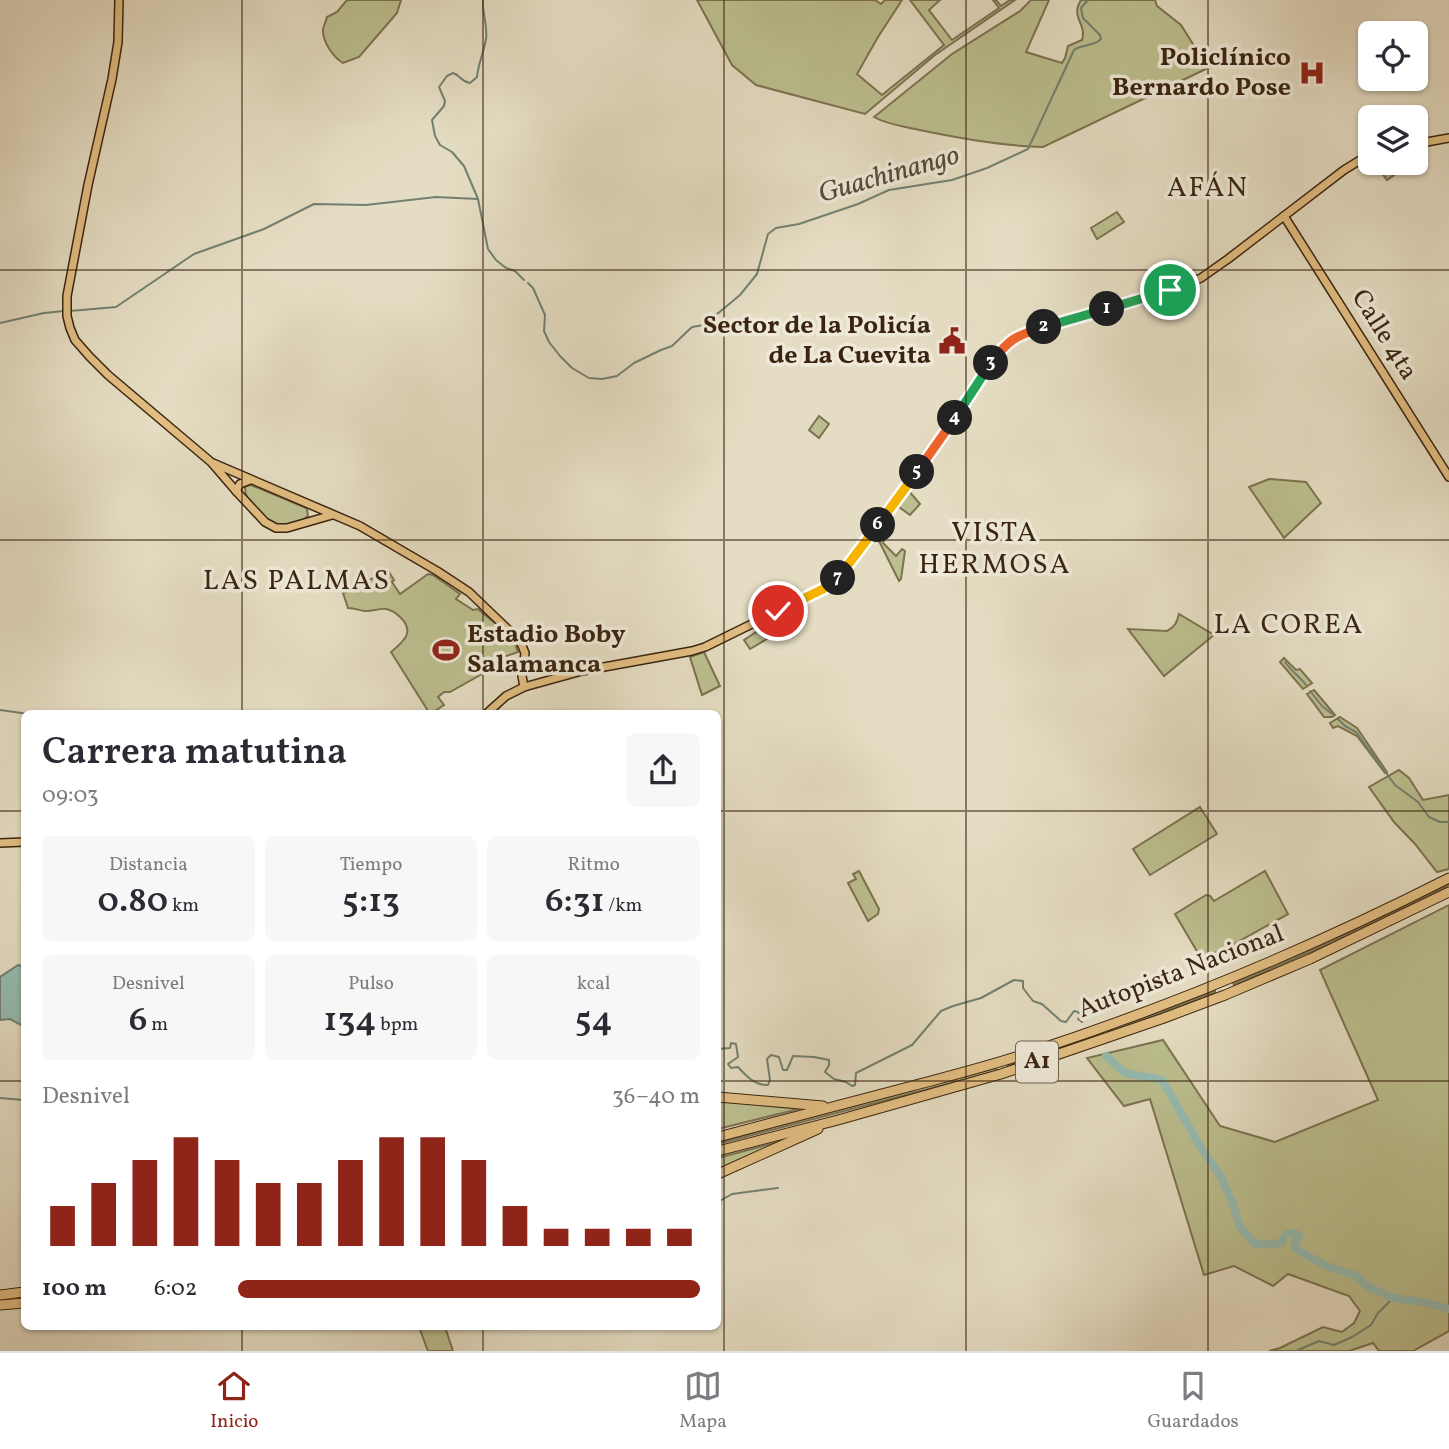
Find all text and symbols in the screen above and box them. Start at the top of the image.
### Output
map controls [1358,21,1428,175]
button: locate [1358,21,1428,91]
place label: Policlínico Bernardo Pose [1112,40,1291,106]
hospital icon: Policlínico Bernardo Pose [1297,58,1327,88]
button: layers [1358,105,1428,175]
water label: Guachinango [814,136,964,214]
district label: AFÁN [1167,169,1249,208]
pin [1140,260,1200,320]
icon: arrive [1151,271,1189,309]
street label: Calle 4ta [1342,283,1426,387]
pin: 1 [1090,292,1124,326]
text: 1 [1103,295,1110,321]
place label: Sector de la Policía de La Cuevita [703,308,931,374]
pin: 2 [1026,310,1062,344]
text: 2 [1039,313,1048,339]
public building icon: Sector de la Policía de La Cuevita [937,326,967,356]
pin: 3 [974,346,1009,380]
text: 3 [986,349,995,375]
pin: 4 [937,400,972,436]
text: 4 [949,404,960,430]
pin: 5 [900,454,934,490]
text: 5 [912,458,921,484]
pin: 6 [860,508,896,542]
text: 6 [872,511,883,537]
district label: VISTA HERMOSA [919,514,1071,585]
pin: 7 [820,560,856,596]
district label: LAS PALMAS [203,562,391,601]
text: 7 [833,564,842,590]
pin [748,581,808,641]
icon: check [759,592,797,630]
district label: LA COREA [1214,606,1364,645]
place label: Estadio Boby Salamanca [467,617,626,683]
sports icon: Estadio Boby Salamanca [431,635,461,665]
text: Carrera matutina [42,727,347,780]
button: share [626,733,700,807]
text: 09:03 [42,780,98,812]
text: Distancia [109,852,188,878]
text: Tiempo [340,852,402,878]
text: Ritmo [568,852,620,878]
text: 0.80 [98,878,168,926]
text: 5:13 [342,878,400,926]
text: 6:31 [545,878,605,926]
text: km [168,893,199,919]
text: /km [605,893,642,919]
street label: Autopista Nacional [1073,916,1289,1028]
text: Desnivel [112,971,185,997]
text: Pulso [348,971,394,997]
text: kcal [577,971,611,997]
text: 6 [129,997,147,1045]
text: 134 [324,997,376,1045]
text: 54 [575,997,613,1045]
text: m [147,1012,168,1038]
text: bpm [376,1012,418,1038]
road number: A1 [1016,1042,1058,1082]
text: Desnivel [42,1081,130,1113]
text: 36–40 m [612,1081,700,1113]
text: 100 m [42,1273,107,1305]
text: 6:02 [154,1273,197,1305]
tab: Inicio [210,1367,258,1435]
tab: Mapa [679,1367,727,1435]
tab: Guardados [1147,1367,1239,1435]

